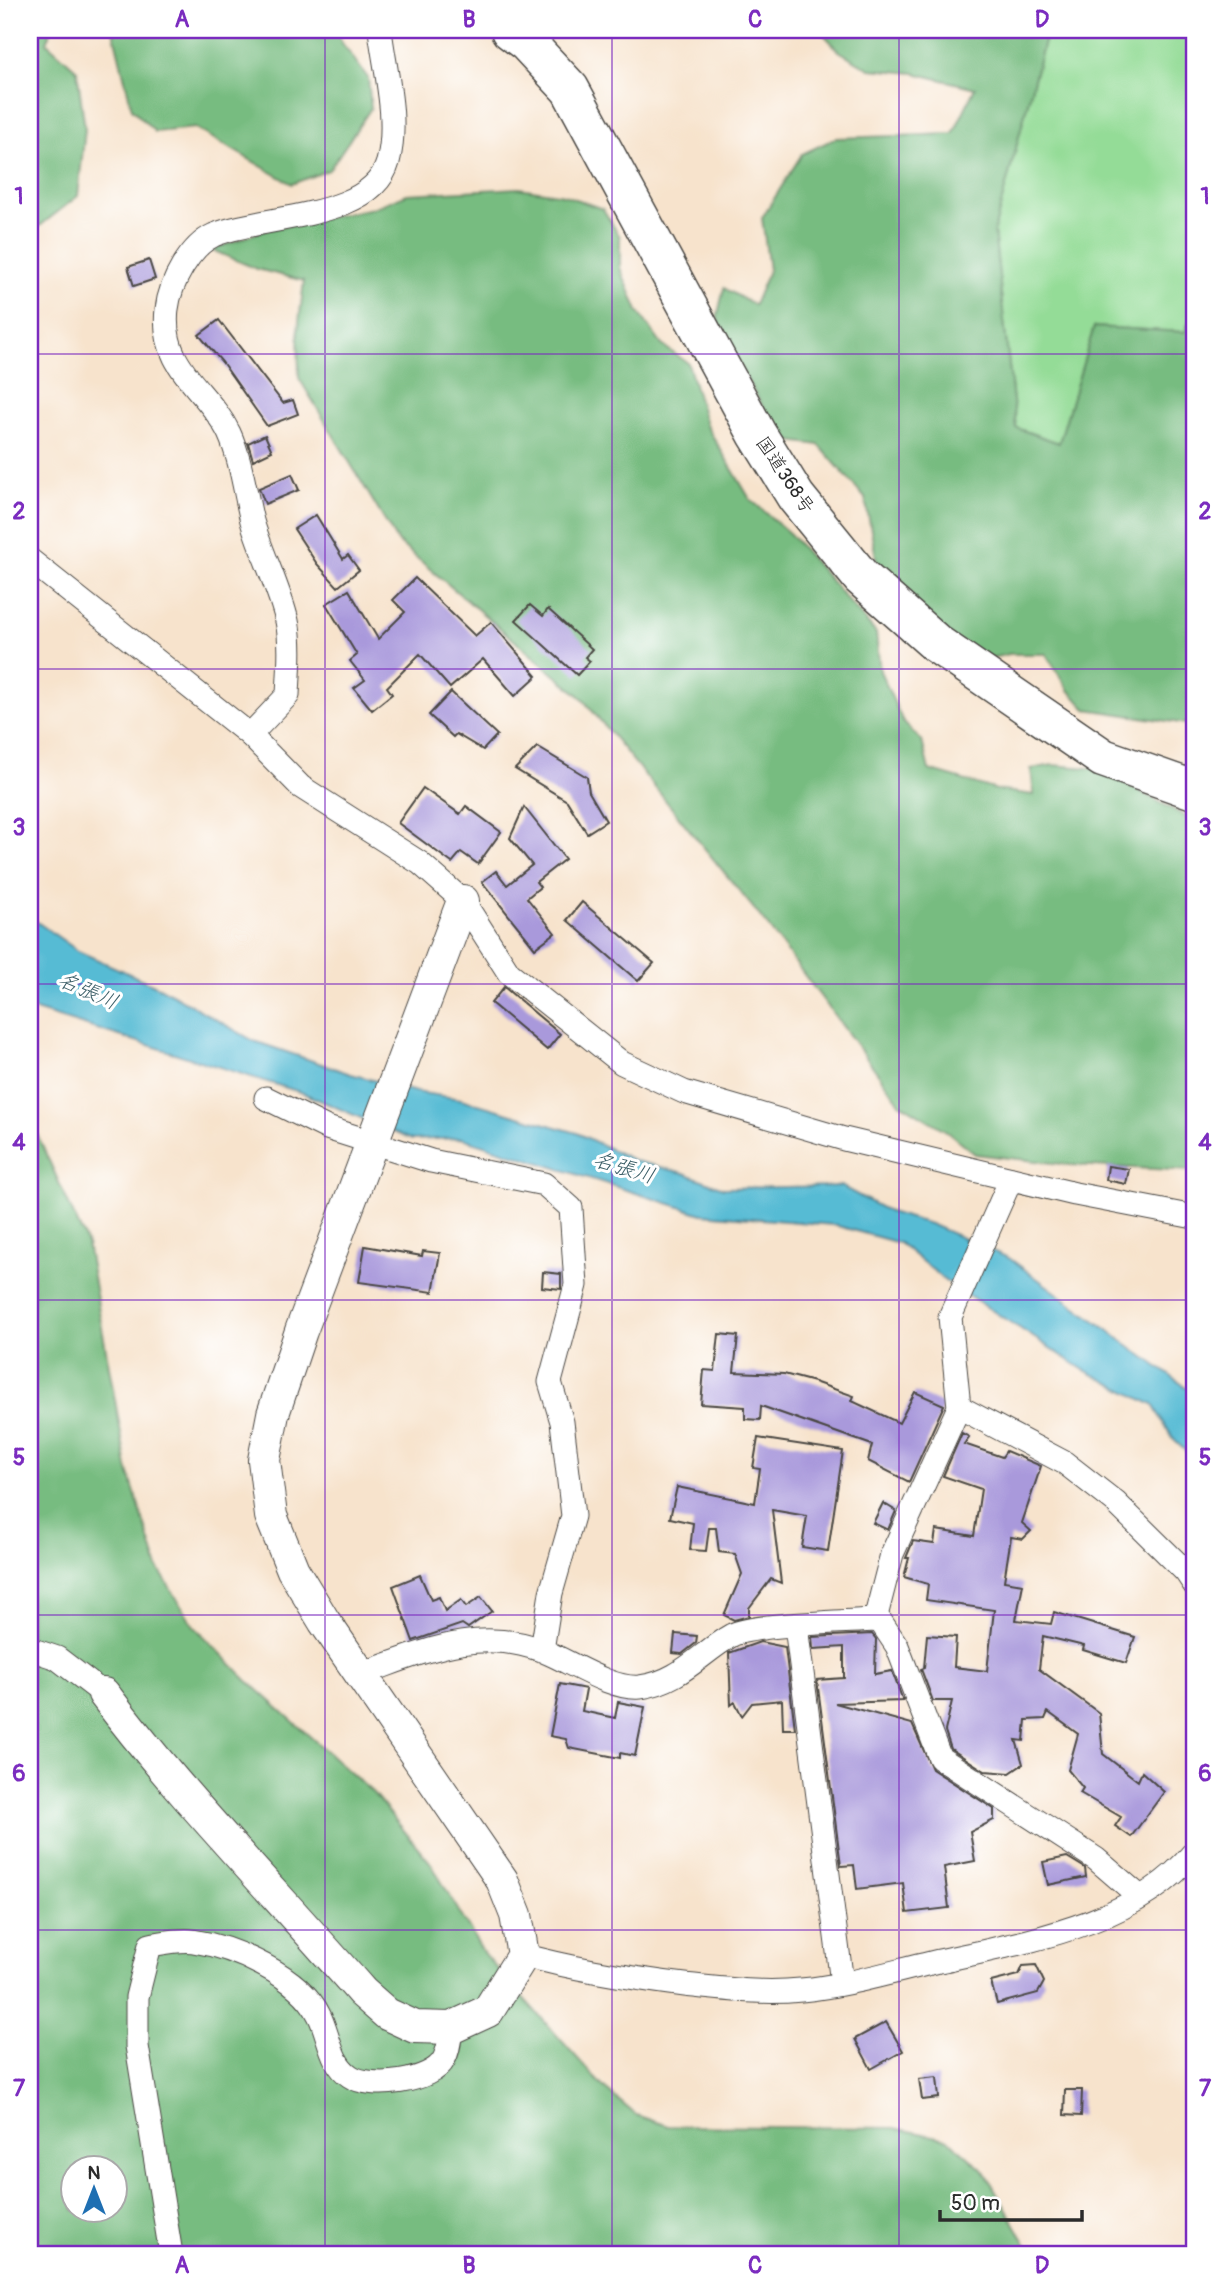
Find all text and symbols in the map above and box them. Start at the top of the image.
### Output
text: A [175,5,190,34]
text: B [462,5,476,34]
text: C [748,5,762,34]
text: D [1035,5,1049,34]
text: 1 [15,182,24,211]
text: 1 [1201,182,1210,211]
street label: 国道368号 [750,432,820,518]
text: 2 [13,497,26,526]
text: 2 [1199,497,1212,526]
text: 3 [13,813,25,842]
text: 3 [1199,813,1211,842]
water label: 名張川 [54,966,122,1016]
text: 4 [12,1128,26,1157]
text: 4 [1198,1128,1212,1157]
water label: 名張川 [590,1146,658,1190]
text: 5 [13,1443,25,1472]
text: 5 [1199,1443,1211,1472]
text: 6 [12,1759,26,1788]
text: 6 [1198,1759,1212,1788]
text: 7 [13,2074,26,2103]
text: 7 [1199,2074,1212,2103]
north arrow [60,2154,130,2224]
text: N [88,2161,101,2185]
scale bar [940,2179,1082,2223]
text: 50 m [951,2190,1000,2217]
text: A [175,2251,190,2280]
text: B [462,2251,476,2280]
text: C [748,2251,762,2280]
text: D [1035,2251,1049,2280]

